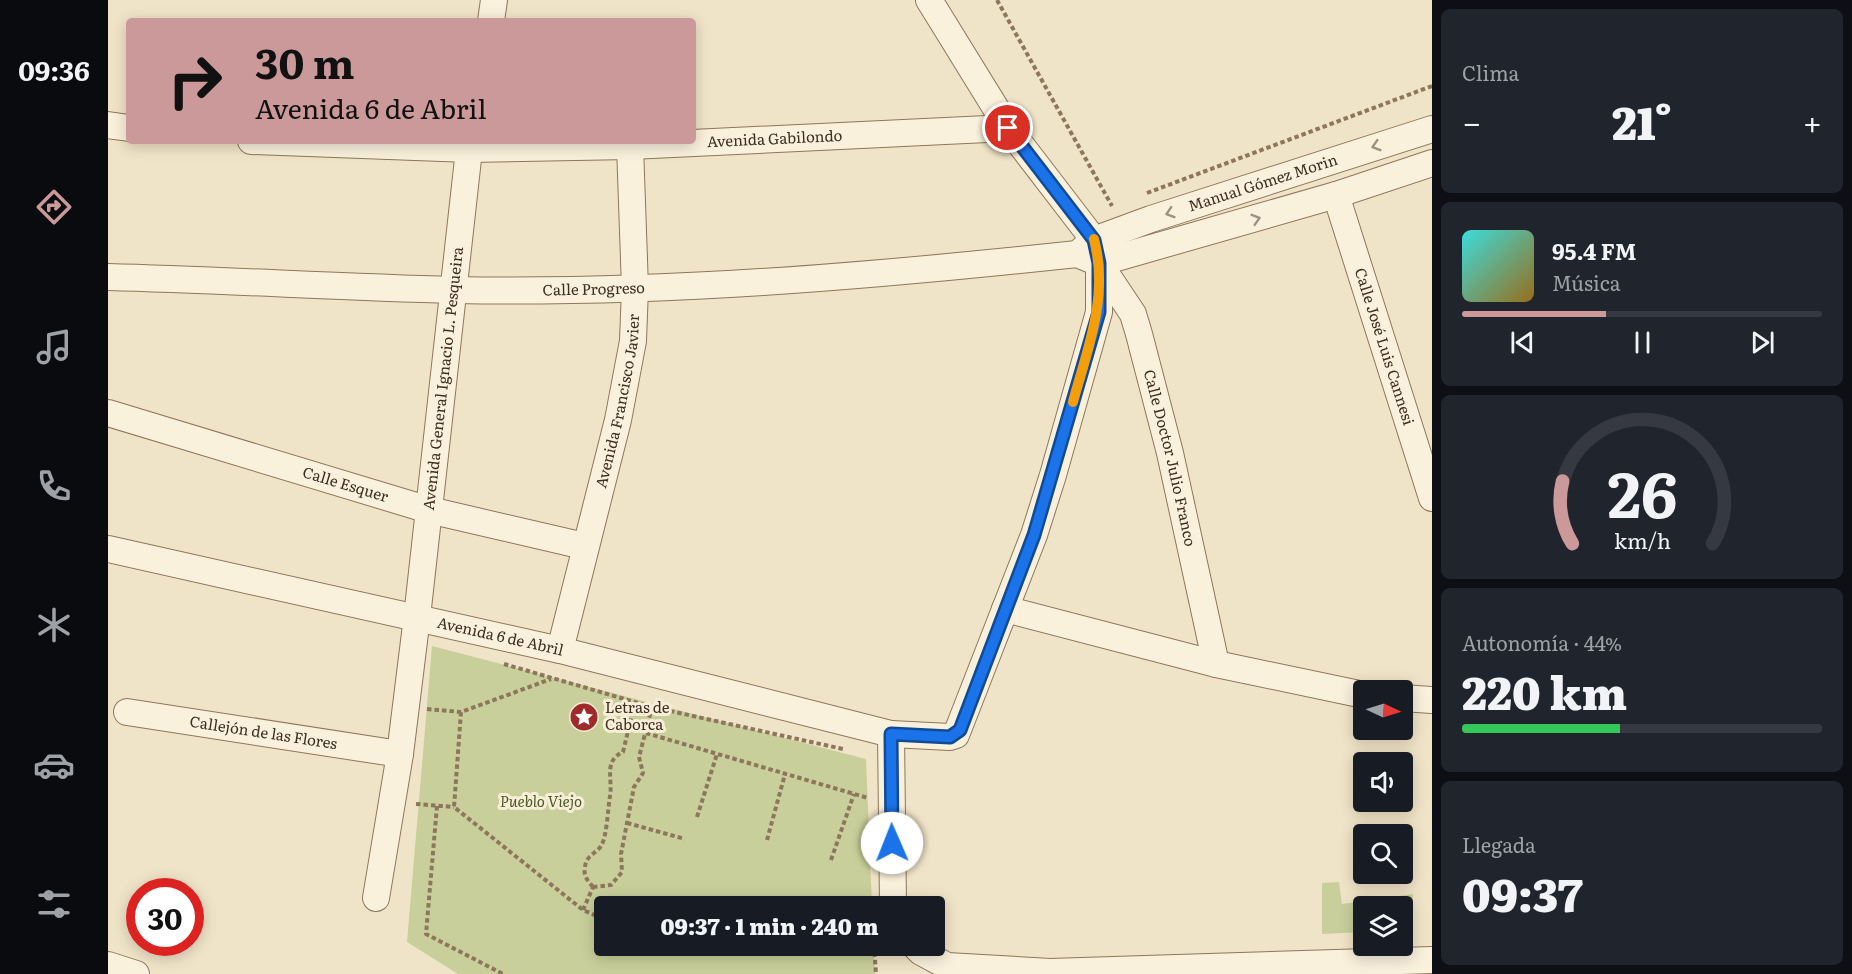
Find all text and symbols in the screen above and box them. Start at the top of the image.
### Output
text: 30 m [255,30,355,92]
icon: right [156,42,234,120]
text: 09:36 [18,49,90,89]
text: Clima [1462,57,1519,87]
text: Avenida 6 de Abril [255,87,487,127]
text: 21° [1612,87,1672,154]
text: − [1462,96,1481,145]
text: + [1803,96,1822,145]
pin [982,102,1033,153]
icon: arrive [991,111,1024,144]
street label: Avenida Gabilondo [706,123,843,152]
one-way arrow [1371,139,1382,151]
street label: Manual Gómez Morin [1185,147,1340,216]
icon: directions [33,186,75,228]
one-way arrow [1165,205,1176,218]
one-way arrow [1251,213,1261,226]
text: 95.4 FM [1552,234,1636,267]
street label: Avenida General Ignacio L. Pesqueira [416,245,468,511]
street label: Calle José Luis Cannesi [1350,265,1421,428]
text: Música [1552,267,1621,297]
street label: Calle Progreso [542,275,645,300]
street label: Avenida Francisco Javier [588,313,644,490]
icon: music [33,326,75,368]
icon: previous [1506,326,1539,359]
icon: pause [1626,326,1659,359]
icon: next [1746,326,1779,359]
street label: Calle Doctor Julio Franco [1139,367,1203,549]
text: 26 [1607,445,1677,537]
street label: Calle Esquer [300,459,392,507]
icon: phone [33,465,75,507]
text: km/h [1613,524,1671,556]
icon: climate [33,604,75,646]
street label: Avenida 6 de Abril [435,610,566,660]
text: Autonomía · 44% [1462,627,1622,657]
text: 220 km [1462,657,1627,724]
north arrow [1353,680,1413,740]
map controls [1353,680,1413,956]
place label: Letras de Caborca [605,695,670,735]
place icon: Letras de Caborca [568,701,600,733]
street label: Callejón de las Flores [188,709,339,754]
icon: car [33,744,75,786]
button: sound [1353,752,1413,812]
park label: Pueblo Viejo [500,789,582,812]
position arrow [860,811,924,875]
button: search [1353,824,1413,884]
text: Llegada [1462,829,1536,859]
text: 09:37 [1462,859,1583,926]
speed limit sign: 30 [126,878,204,956]
icon: filters [33,883,75,925]
button: layers [1353,896,1413,956]
text: 09:37 · 1 min · 240 m [661,909,878,942]

